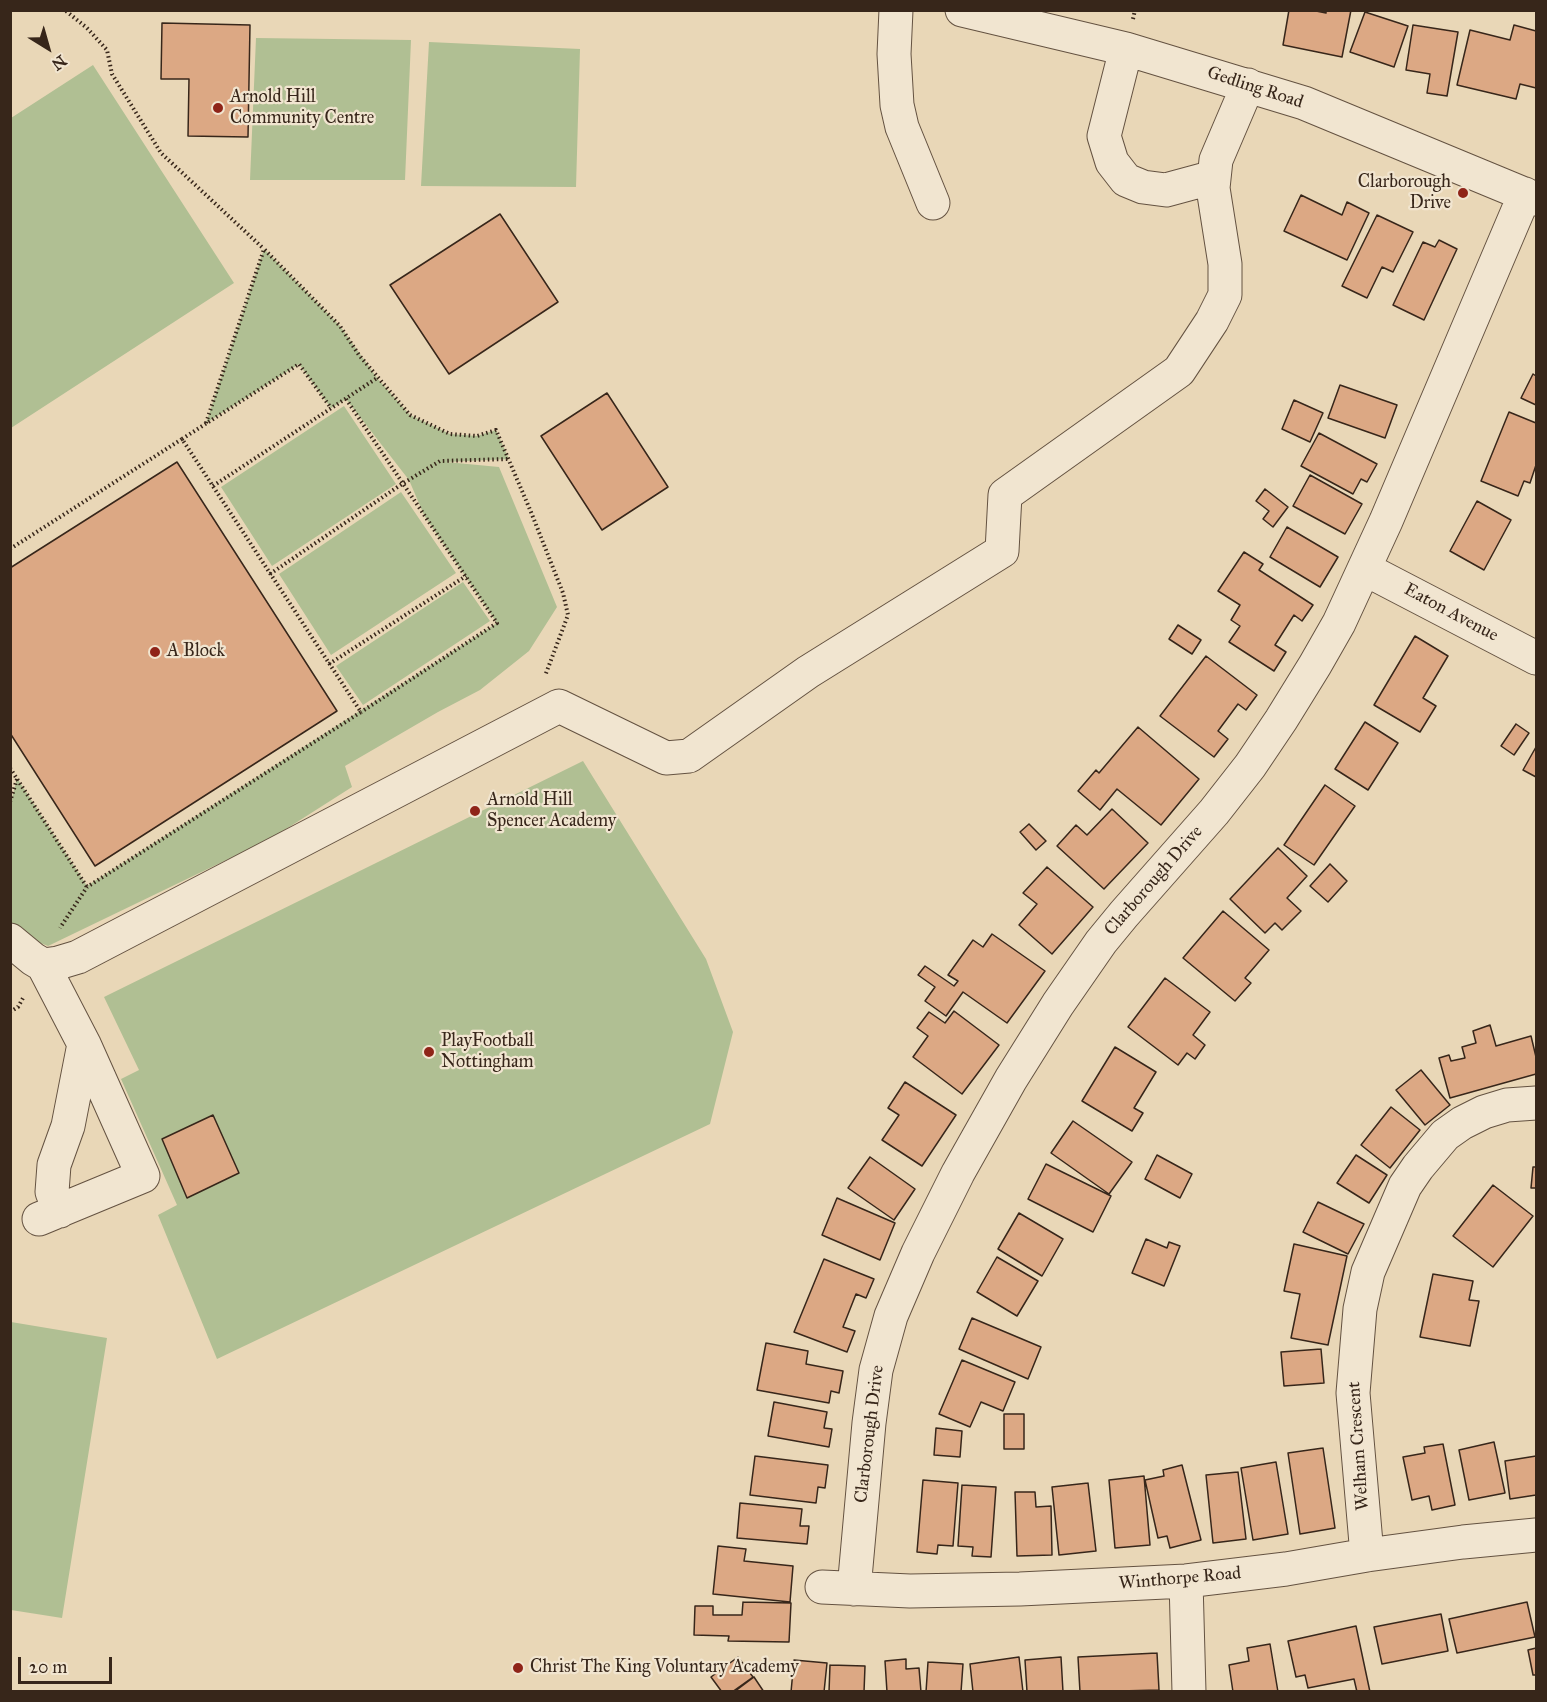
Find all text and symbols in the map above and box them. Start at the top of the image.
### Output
north arrow [18,18,78,78]
text: N [48,51,70,74]
street label: Gedling Road [1204,62,1306,114]
place label: Arnold Hill Community Centre [230,87,374,130]
marker: Arnold Hill Community Centre [211,101,225,115]
place label: Clarborough Drive [1358,172,1451,214]
marker: Clarborough Drive [1456,186,1470,200]
street label: Eaton Avenue [1400,579,1502,647]
place label: A Block [167,641,225,663]
marker: A Block [148,645,162,659]
place label: Arnold Hill Spencer Academy [487,790,616,832]
marker: Arnold Hill Spencer Academy [468,804,482,818]
street label: Clarborough Drive [1100,822,1208,940]
place label: PlayFootball Nottingham [441,1031,534,1074]
marker: PlayFootball Nottingham [422,1045,436,1059]
street label: Clarborough Drive [851,1364,889,1504]
street label: Welham Crescent [1344,1381,1374,1511]
street label: Winthorpe Road [1118,1563,1242,1595]
scale bar [21,1645,116,1683]
text: 20 m [29,1656,67,1678]
place label: Christ The King Voluntary Academy [530,1657,799,1679]
marker: Christ The King Voluntary Academy [511,1661,525,1675]

